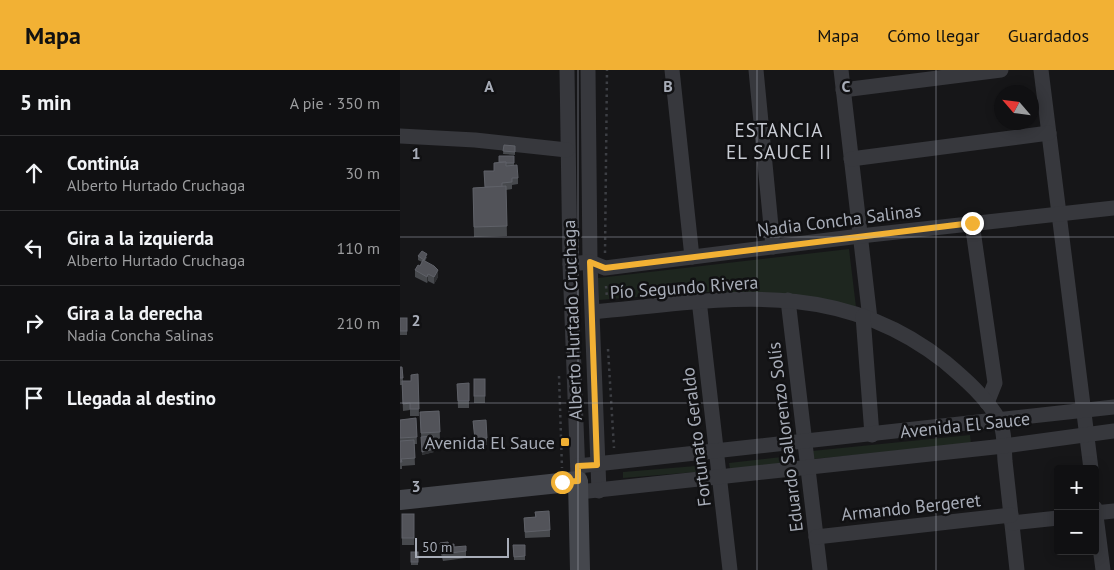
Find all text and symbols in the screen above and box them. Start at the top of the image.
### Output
text: Mapa [25,20,81,51]
text: Mapa [817,24,859,47]
text: Cómo llegar [887,24,980,47]
text: Guardados [1008,24,1089,47]
text: A [484,76,494,96]
text: B [663,76,673,96]
text: C [842,76,851,96]
north arrow [994,85,1039,130]
text: 5 min [20,89,71,116]
text: A pie · 350 m [290,93,380,113]
district label: ESTANCIA EL SAUCE II [726,118,832,164]
text: 1 [411,143,421,163]
text: Continúa [67,151,139,175]
icon: ahead [20,159,48,187]
text: 30 m [345,163,380,183]
text: Alberto Hurtado Cruchaga [67,175,245,195]
street label: Nadia Concha Salinas [756,199,922,241]
route end [961,212,984,235]
street label: Alberto Hurtado Cruchaga [557,219,587,421]
text: Gira a la izquierda [67,226,214,250]
icon: left [20,234,48,262]
text: 110 m [337,238,380,258]
text: Alberto Hurtado Cruchaga [67,250,245,270]
street label: Pío Segundo Rivera [609,270,759,304]
text: Gira a la derecha [67,301,203,325]
icon: right [20,309,48,337]
text: 2 [411,310,421,330]
text: 210 m [337,313,380,333]
text: Nadia Concha Salinas [67,325,214,345]
street label: Eduardo Sallorenzo Solís [762,341,808,533]
street label: Fortunato Geraldo [676,366,716,508]
icon: arrive [20,384,48,412]
text: Llegada al destino [67,386,216,410]
street label: Avenida El Sauce [899,407,1031,443]
place label: Avenida El Sauce [425,431,555,454]
marker: Avenida El Sauce [559,436,571,448]
map controls [1054,465,1099,555]
button: + [1054,465,1099,510]
route start [551,471,574,494]
text: 3 [411,476,421,496]
street label: Armando Bergeret [840,488,982,526]
button: − [1054,510,1099,555]
scale bar [415,535,509,558]
text: 50 m [422,538,452,556]

